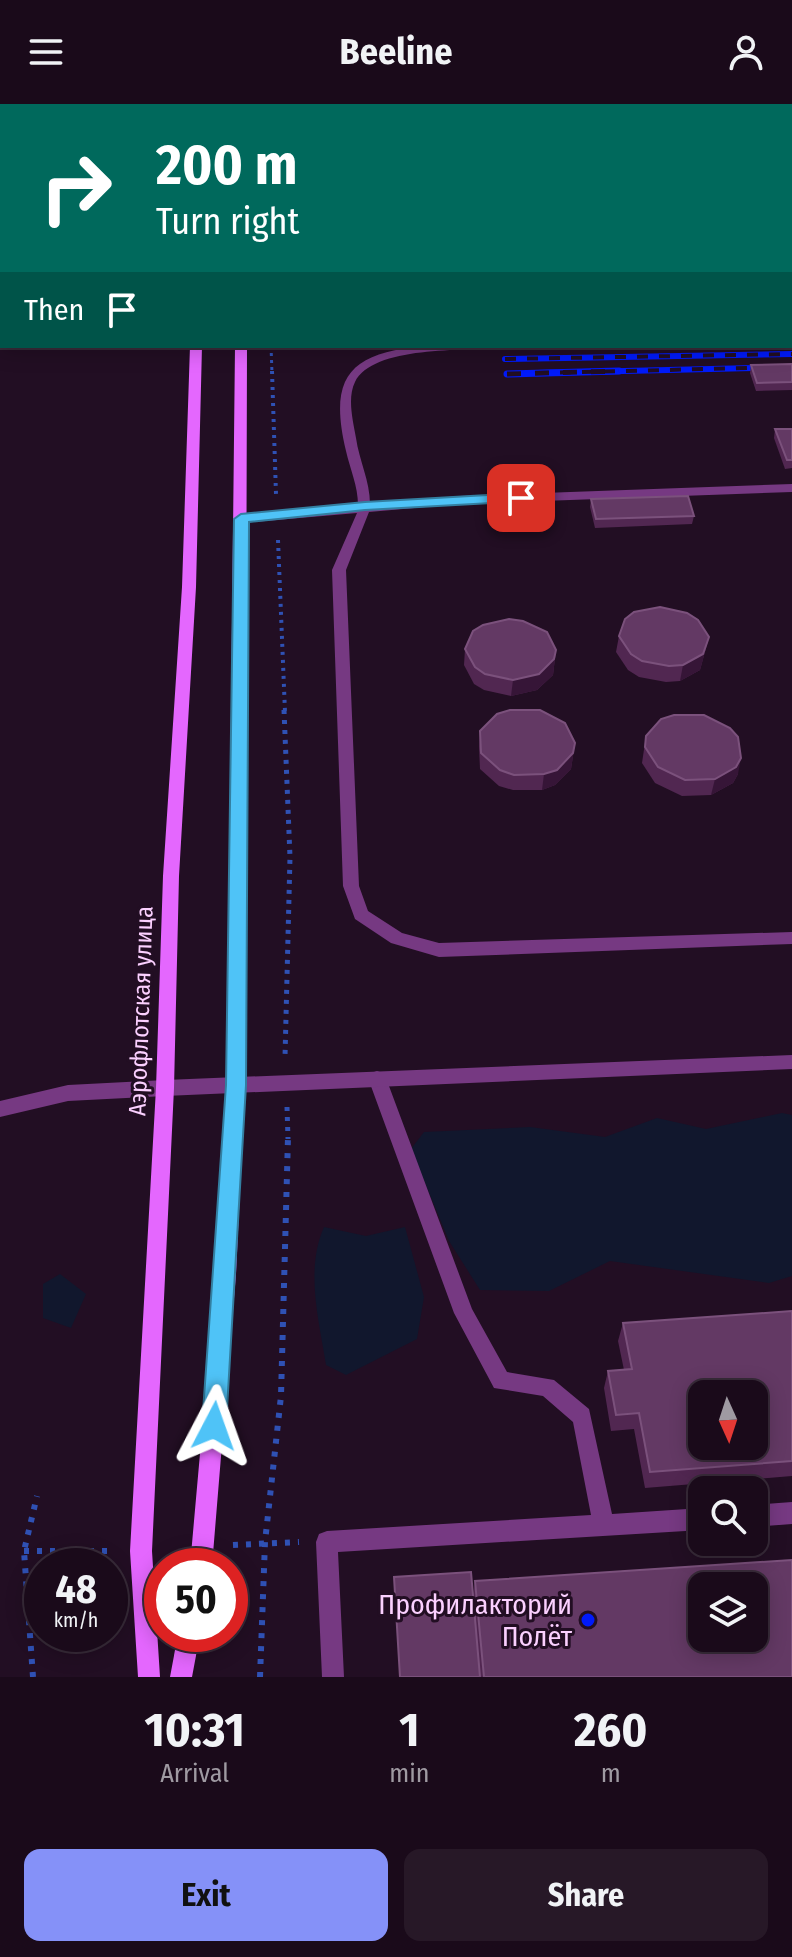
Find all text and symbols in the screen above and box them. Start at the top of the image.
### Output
icon: menu [24,30,68,74]
text: Beeline [340,30,452,74]
icon: person [724,30,768,74]
text: 200 m [156,132,297,199]
icon: right [24,136,128,240]
text: Turn right [156,200,299,244]
icon: arrive [100,288,144,332]
text: Then [24,292,84,328]
pin [487,464,555,532]
icon: arrive [499,476,543,520]
street label: Аэрофлотская улица [123,906,159,1116]
north arrow [688,1380,768,1460]
map controls [688,1380,768,1652]
position arrow [172,1384,256,1468]
button: search [688,1476,768,1556]
speed limit sign: 50 [144,1548,248,1652]
text: 48 [55,1566,97,1614]
button: layers [688,1572,768,1652]
place label: Профилакторий Полёт [378,1588,573,1653]
text: km/h [54,1608,98,1632]
marker: Профилакторий Полёт [579,1611,597,1629]
text: 10:31 [144,1701,245,1759]
text: 1 [399,1701,420,1759]
text: 260 [574,1701,648,1759]
text: Arrival [160,1758,229,1789]
text: min [389,1758,430,1789]
text: m [601,1758,621,1789]
button: Exit [24,1849,388,1941]
button: Share [404,1849,768,1941]

